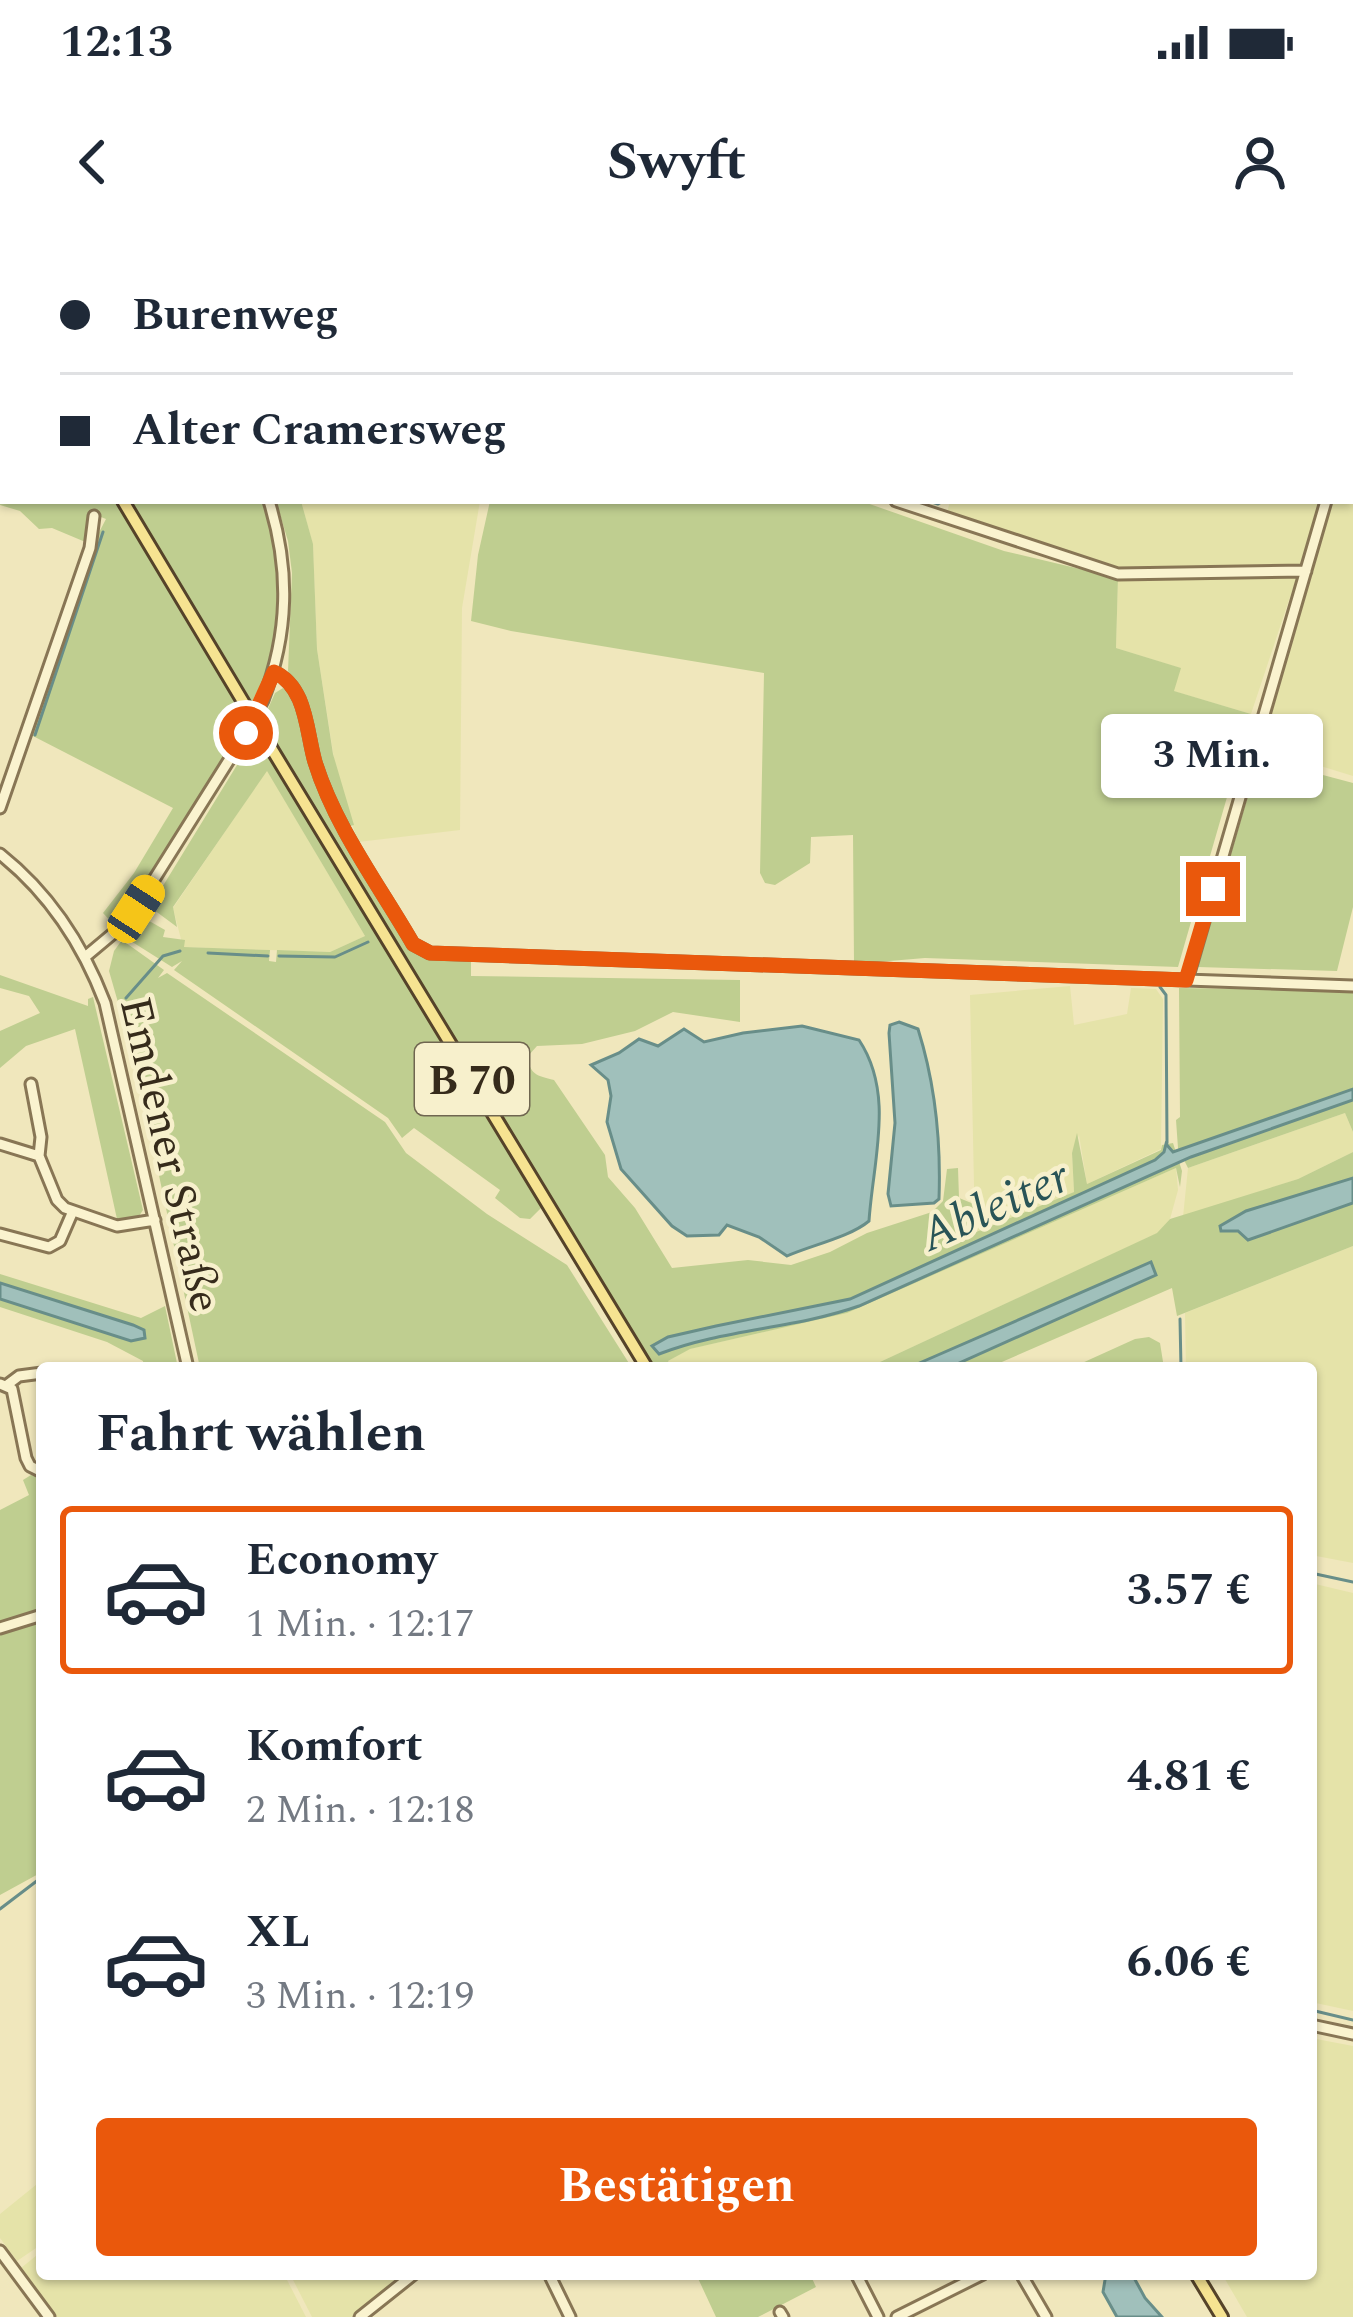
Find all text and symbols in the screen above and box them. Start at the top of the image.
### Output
text: 12:13 [60,8,173,77]
text: Swyft [607,121,746,203]
icon: back [60,129,126,195]
icon: person [1227,129,1293,195]
text: Burenweg [132,281,339,350]
text: Alter Cramersweg [132,396,507,465]
route start [219,706,273,760]
callout: 3 Min. [1102,715,1324,799]
text: 3 Min. [1153,726,1271,785]
route end [1186,862,1240,916]
car [101,869,171,949]
street label: Emdener Straße [100,990,239,1319]
road number: B 70 [415,1043,529,1115]
water label: Ableiter [908,1141,1082,1272]
text: Fahrt wählen [96,1393,426,1475]
text: Economy [246,1526,437,1595]
icon: car [102,1536,210,1644]
text: 3.57 € [1127,1556,1251,1625]
text: 1 Min. · 12:17 [246,1595,474,1654]
text: Komfort [246,1712,423,1781]
icon: car [102,1722,210,1830]
text: 4.81 € [1127,1742,1251,1811]
text: 2 Min. · 12:18 [246,1781,474,1840]
text: XL [246,1898,310,1967]
icon: car [102,1908,210,2016]
text: 6.06 € [1127,1928,1251,1997]
text: 3 Min. · 12:19 [246,1967,474,2026]
button: Bestätigen [96,2118,1257,2256]

